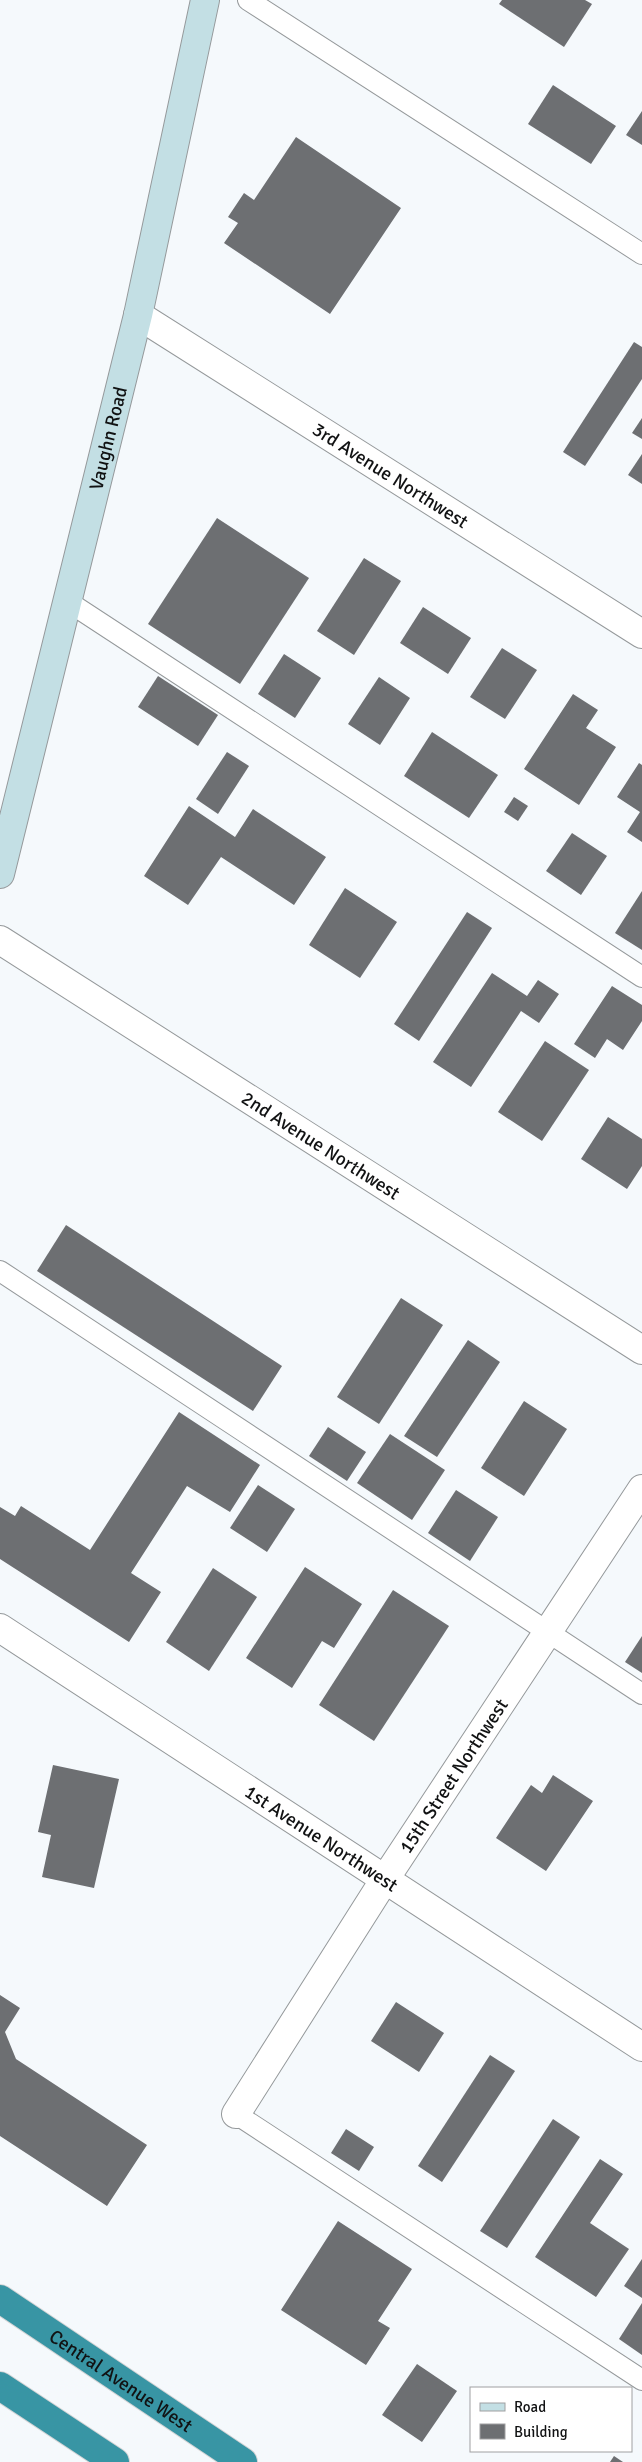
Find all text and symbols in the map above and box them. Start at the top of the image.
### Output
street label: Vaughn Road [84,384,133,493]
street label: 3rd Avenue Northwest [308,417,473,534]
street label: 2nd Avenue Northwest [237,1086,405,1206]
street label: 15th Street Northwest [394,1694,514,1858]
street label: 1st Avenue Northwest [240,1780,402,1898]
street label: Central Avenue West [44,2324,197,2438]
legend [470,2387,632,2452]
text: Road [514,2398,546,2416]
text: Building [514,2423,568,2441]

